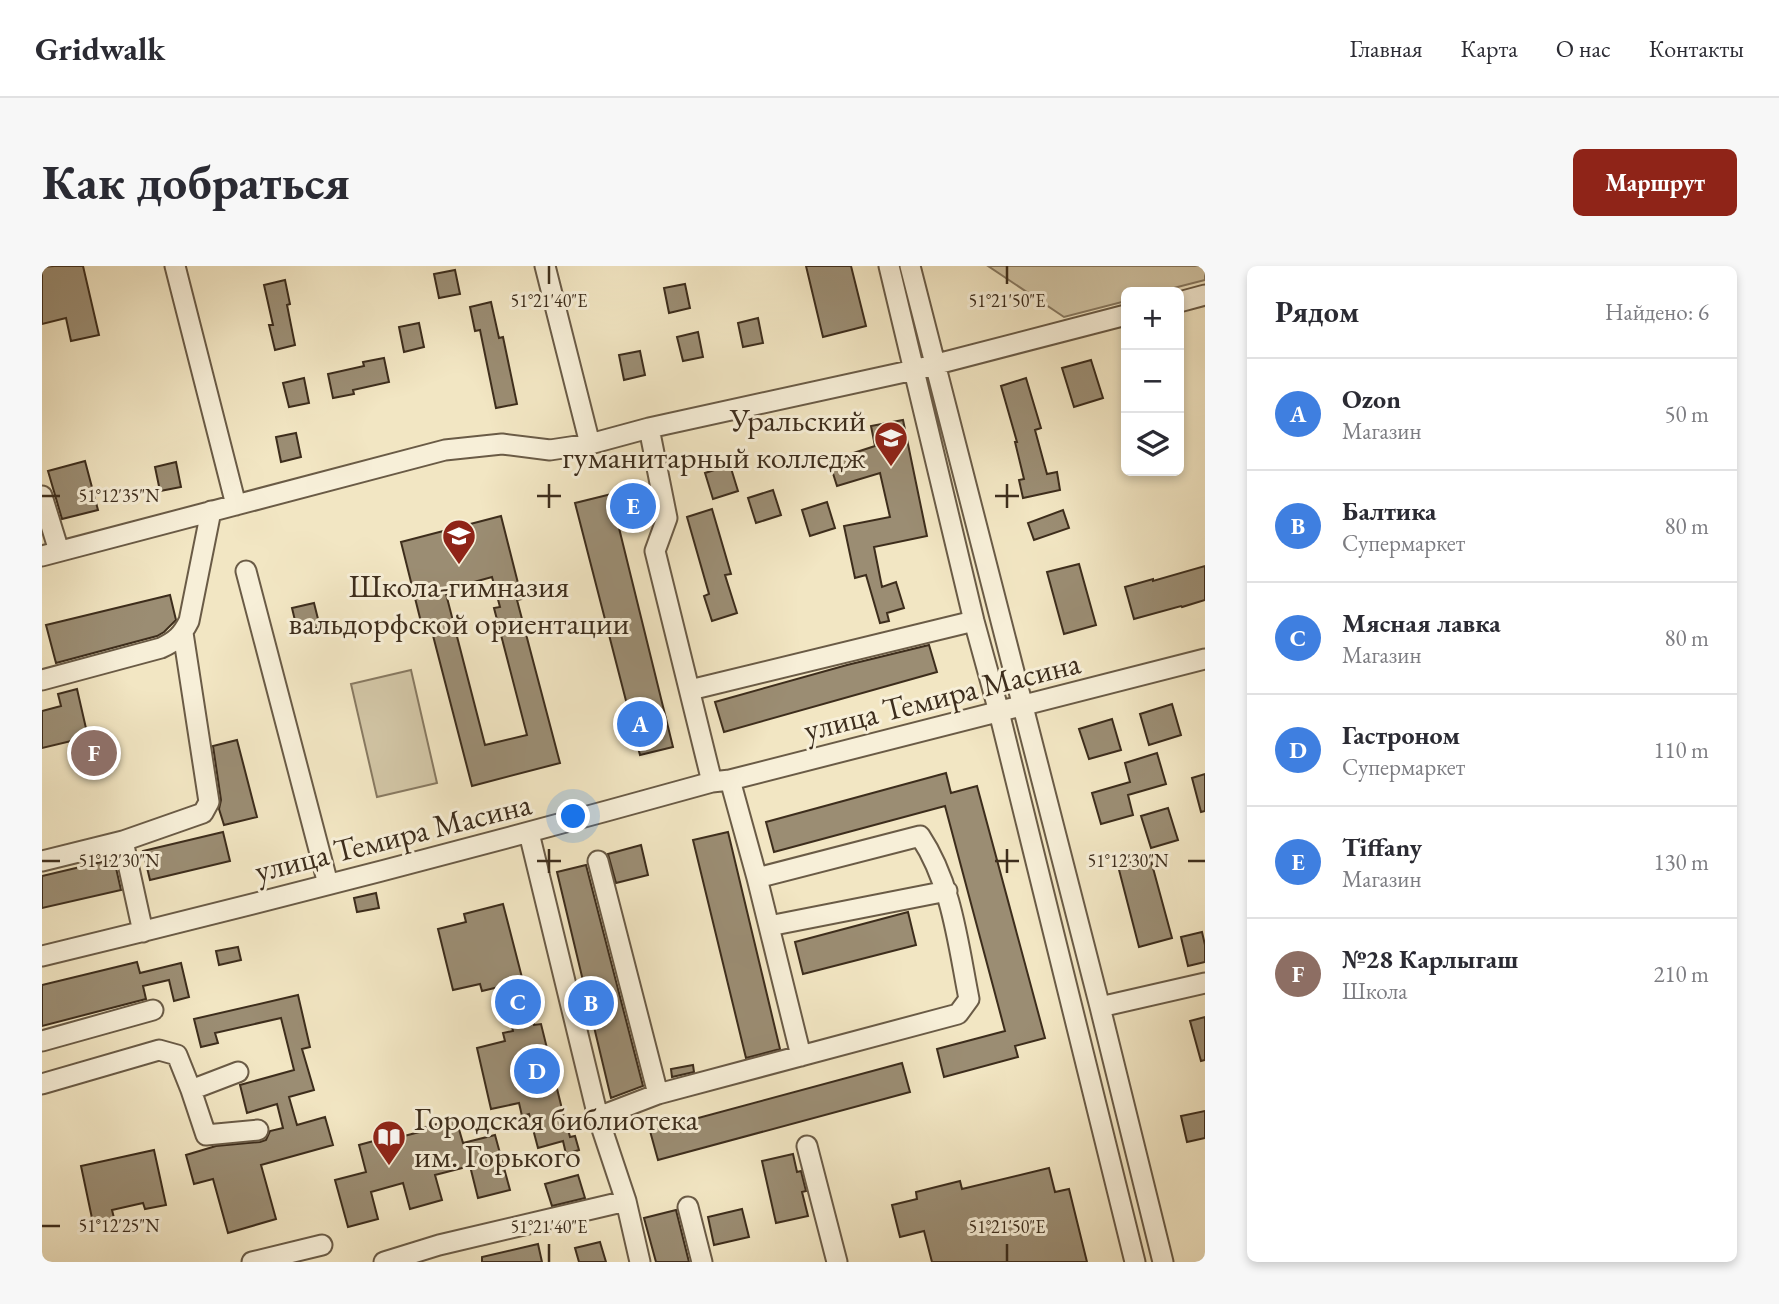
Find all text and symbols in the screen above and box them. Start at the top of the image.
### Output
text: Gridwalk [35,27,165,70]
text: Главная [1349,33,1423,64]
text: Карта [1461,33,1518,64]
text: О нас [1556,33,1611,64]
text: Контакты [1649,33,1744,64]
button: Маршрут [1573,149,1737,216]
text: Как добраться [42,150,350,214]
map controls [1121,287,1184,476]
button: + [1121,287,1184,350]
text: 51°21'40"E [511,289,587,312]
text: 51°21'50"E [969,289,1045,312]
text: Рядом [1275,292,1359,331]
text: Найдено: 6 [1605,297,1709,327]
button: − [1121,350,1184,413]
text: Ozon [1342,382,1401,416]
place label: Уральский гуманитарный колледж [562,399,866,478]
text: A [1290,399,1306,429]
text: 50 m [1664,399,1709,429]
button: layers [1121,413,1184,476]
text: Магазин [1342,416,1421,446]
school or university icon: Уральский гуманитарный колледж [872,419,910,468]
pin: E [610,480,656,532]
text: 51°12'35"N [79,484,160,507]
text: Балтика [1342,494,1437,528]
text: B [1291,511,1305,541]
text: 80 m [1664,511,1709,541]
school or university icon: Школа-гимназия вальдорфской ориентации [440,517,478,566]
text: Супермаркет [1342,528,1465,558]
place label: Школа-гимназия вальдорфской ориентации [289,565,630,644]
text: Мясная лавка [1342,606,1501,640]
text: C [1290,623,1306,653]
text: 80 m [1664,623,1709,653]
text: Магазин [1342,640,1421,670]
street label: улица Темира Масина [799,641,1085,751]
pin: A [617,698,663,750]
text: Гастроном [1342,718,1460,752]
pin: F [71,727,117,779]
text: D [1289,735,1307,765]
text: 110 m [1653,735,1709,765]
text: Супермаркет [1342,752,1465,782]
street label: улица Темира Масина [250,782,536,892]
your location [556,799,590,833]
text: Tiffany [1342,830,1422,864]
text: E [1291,847,1305,877]
text: 130 m [1653,847,1709,877]
text: 51°12'30"N [79,849,160,872]
text: 51°12'30"N [1088,849,1169,872]
text: Магазин [1342,864,1421,894]
text: №28 Карлыгаш [1342,942,1518,976]
text: F [1292,959,1304,989]
text: 210 m [1653,959,1709,989]
pin: C [495,976,541,1028]
text: Школа [1342,976,1407,1006]
pin: B [568,977,614,1029]
pin: D [514,1045,560,1097]
place label: Городская библиотека им. Горького [414,1098,698,1177]
library icon: Городская библиотека им. Горького [370,1118,408,1167]
text: 51°12'25"N [79,1214,160,1237]
text: 51°21'40"E [511,1215,587,1238]
text: 51°21'50"E [969,1215,1045,1238]

